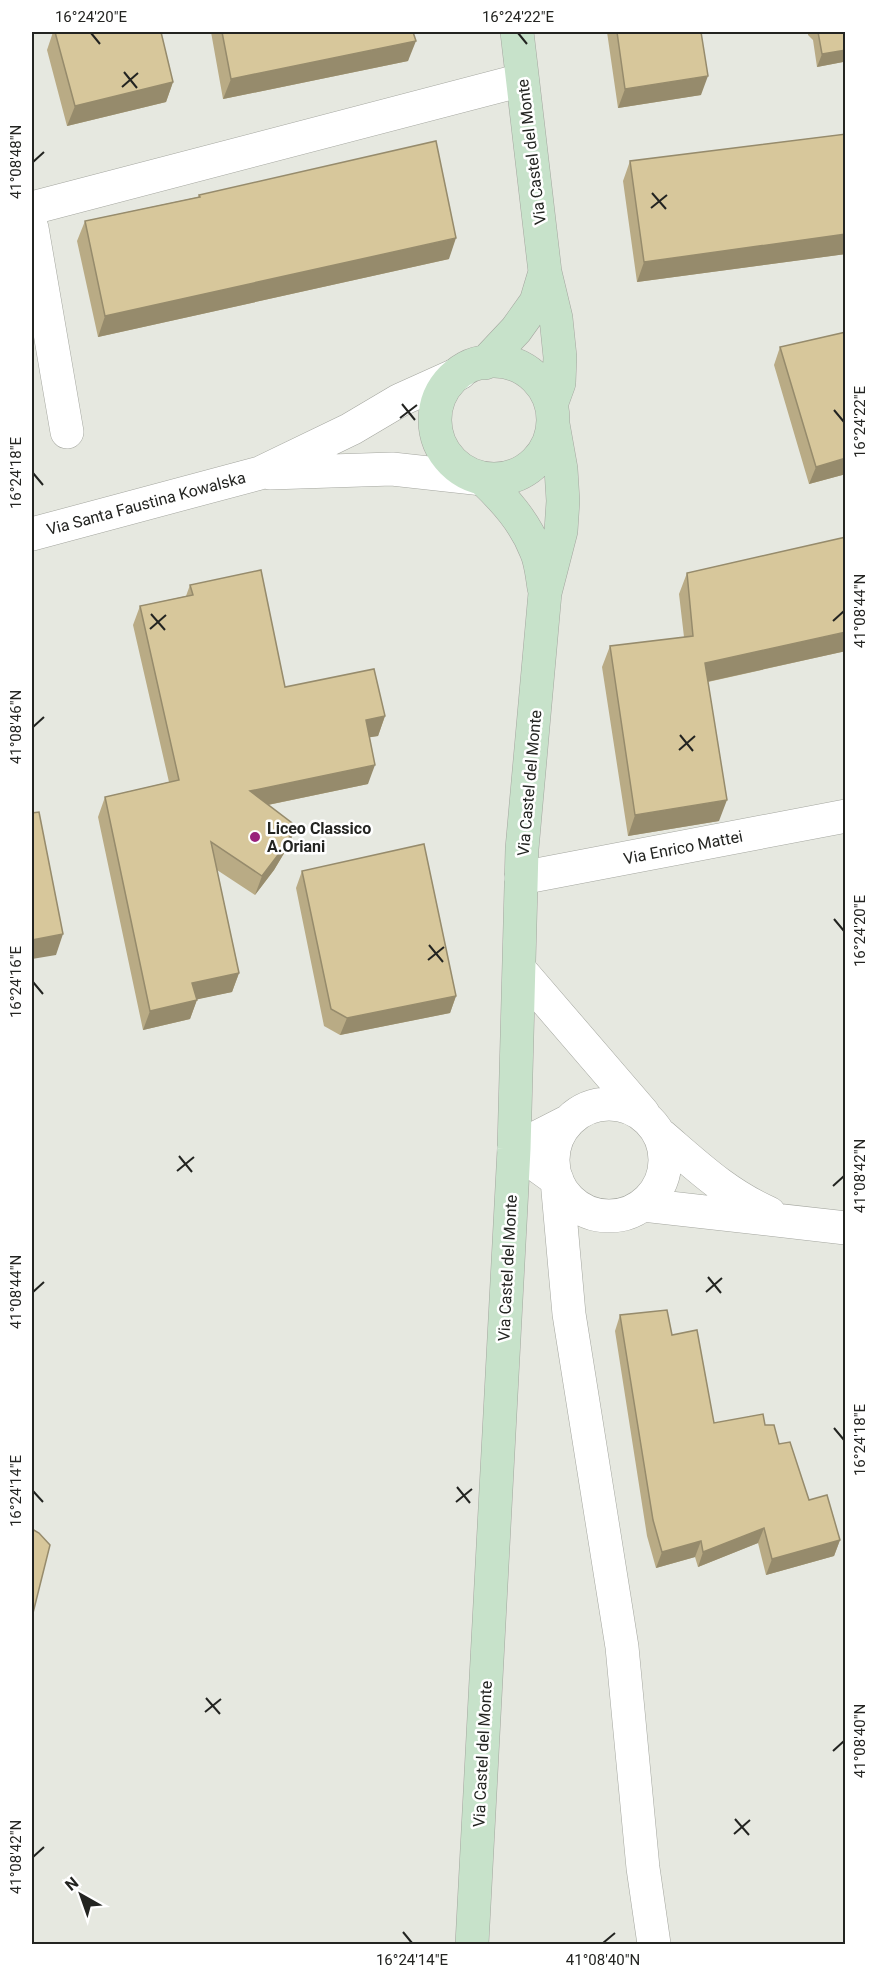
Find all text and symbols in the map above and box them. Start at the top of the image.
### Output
text: 16°24'20"E [55,8,128,26]
text: 16°24'22"E [482,8,555,26]
street label: Via Castel del Monte [513,78,550,226]
text: 41°08'48"N [7,125,25,199]
text: 16°24'22"E [851,385,869,458]
text: 16°24'18"E [7,436,25,509]
street label: Via Santa Faustina Kowalska [45,468,248,539]
text: 41°08'44"N [851,574,869,648]
text: 41°08'46"N [7,690,25,764]
street label: Via Castel del Monte [514,709,545,857]
place label: Liceo Classico A.Oriani [267,819,371,856]
street label: Via Enrico Mattei [622,827,744,868]
marker: Liceo Classico A.Oriani [248,830,262,844]
text: 16°24'20"E [851,894,869,967]
text: 16°24'16"E [7,945,25,1018]
text: 41°08'42"N [851,1139,869,1213]
street label: Via Castel del Monte [494,1194,521,1342]
text: 41°08'44"N [7,1255,25,1329]
text: 16°24'18"E [851,1403,869,1476]
text: 16°24'14"E [7,1454,25,1527]
street label: Via Castel del Monte [469,1680,496,1828]
text: 41°08'40"N [851,1704,869,1778]
text: 41°08'42"N [7,1820,25,1894]
north arrow [51,1865,111,1925]
text: N [61,1873,82,1895]
text: 16°24'14"E [376,1951,449,1969]
text: 41°08'40"N [566,1951,640,1969]

